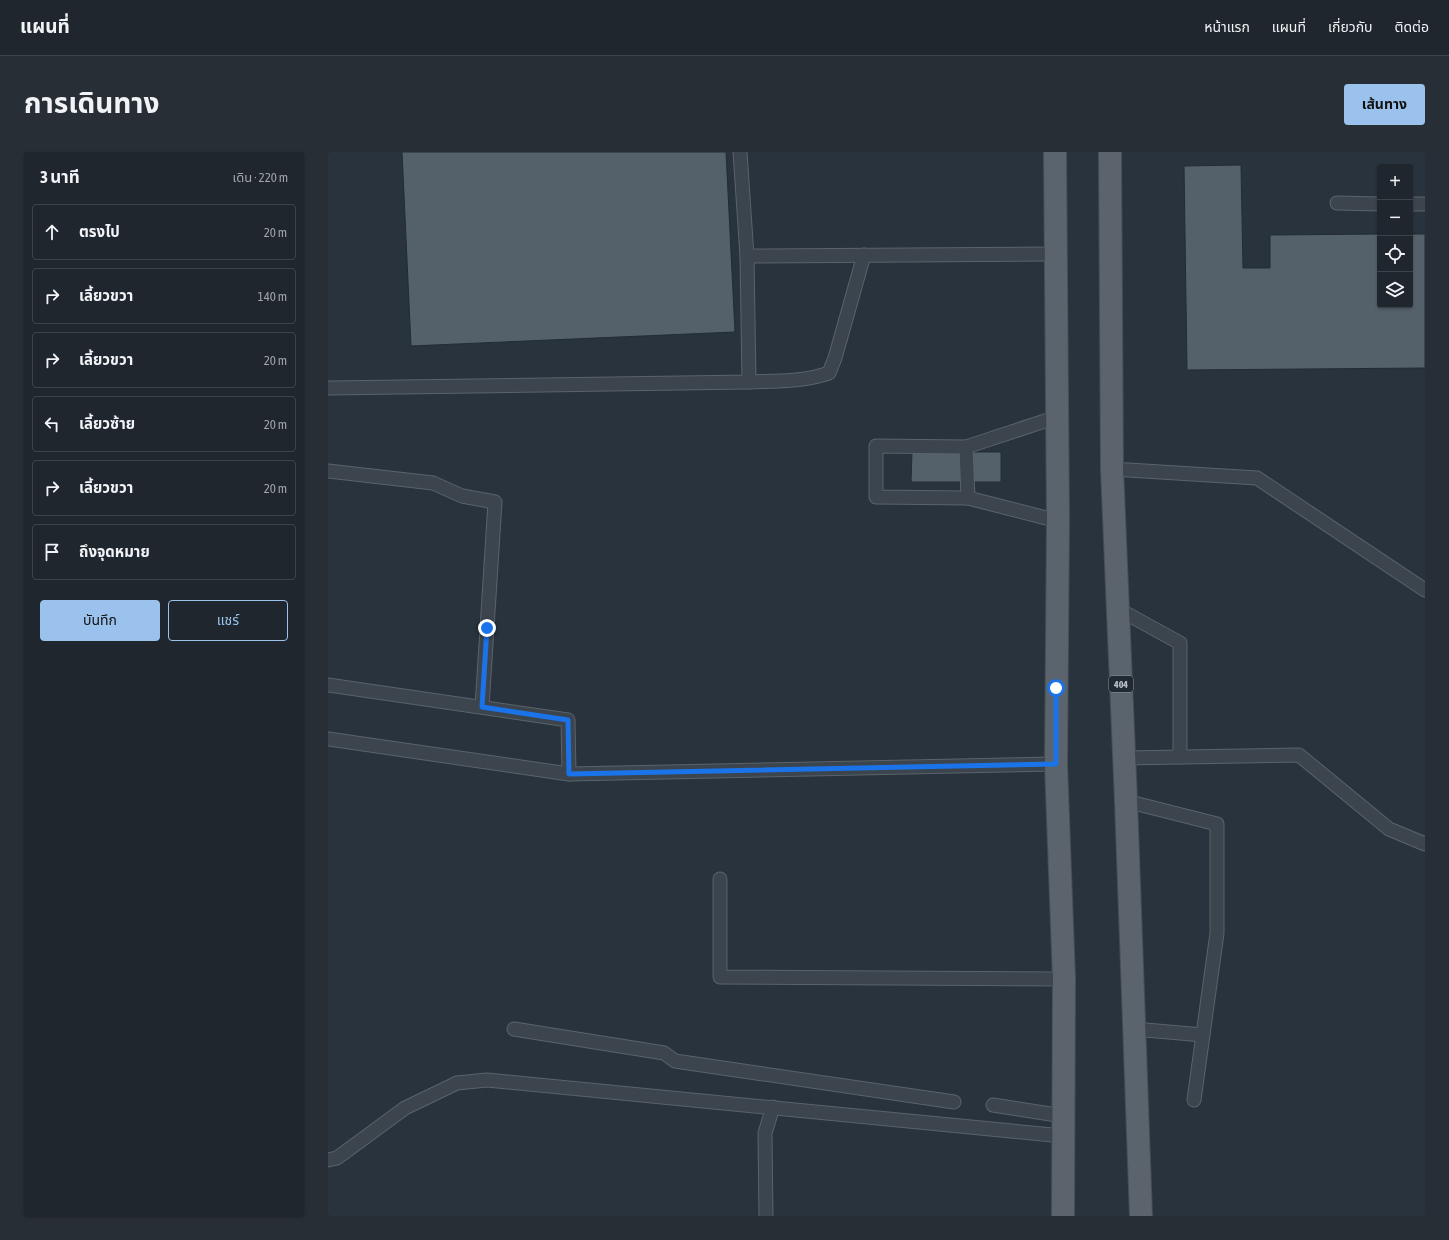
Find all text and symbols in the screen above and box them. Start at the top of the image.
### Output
text: แผนที่ [20,15,70,37]
text: หน้าแรก [1204,19,1250,35]
text: แผนที่ [1272,19,1306,35]
text: เกี่ยวกับ [1328,19,1373,35]
text: ติดต่อ [1395,19,1429,35]
button: เส้นทาง [1344,84,1425,125]
text: การเดินทาง [24,87,159,119]
map controls [1377,164,1413,308]
button: + [1377,164,1413,200]
text: 3 นาที [40,167,80,187]
text: เดิน · 220 m [233,170,288,185]
button: − [1377,200,1413,236]
icon: ahead [41,221,63,243]
text: ตรงไป [79,223,120,240]
text: 20 m [264,225,287,240]
button: locate [1377,236,1413,272]
button: layers [1377,272,1413,308]
icon: right [41,285,63,307]
text: เลี้ยวขวา [79,287,133,304]
text: 140 m [258,289,287,304]
icon: right [41,349,63,371]
text: เลี้ยวขวา [79,351,133,368]
text: 20 m [264,353,287,368]
icon: left [41,413,63,435]
text: เลี้ยวซ้าย [79,415,135,432]
text: 20 m [264,417,287,432]
icon: right [41,477,63,499]
text: เลี้ยวขวา [79,479,133,496]
text: 20 m [264,481,287,496]
icon: arrive [41,541,63,563]
text: ถึงจุดหมาย [79,543,150,560]
button: บันทึก [40,600,160,641]
button: แชร์ [168,600,288,641]
route end [478,619,496,637]
road number: 404 [1109,676,1133,692]
route start [1047,679,1065,697]

